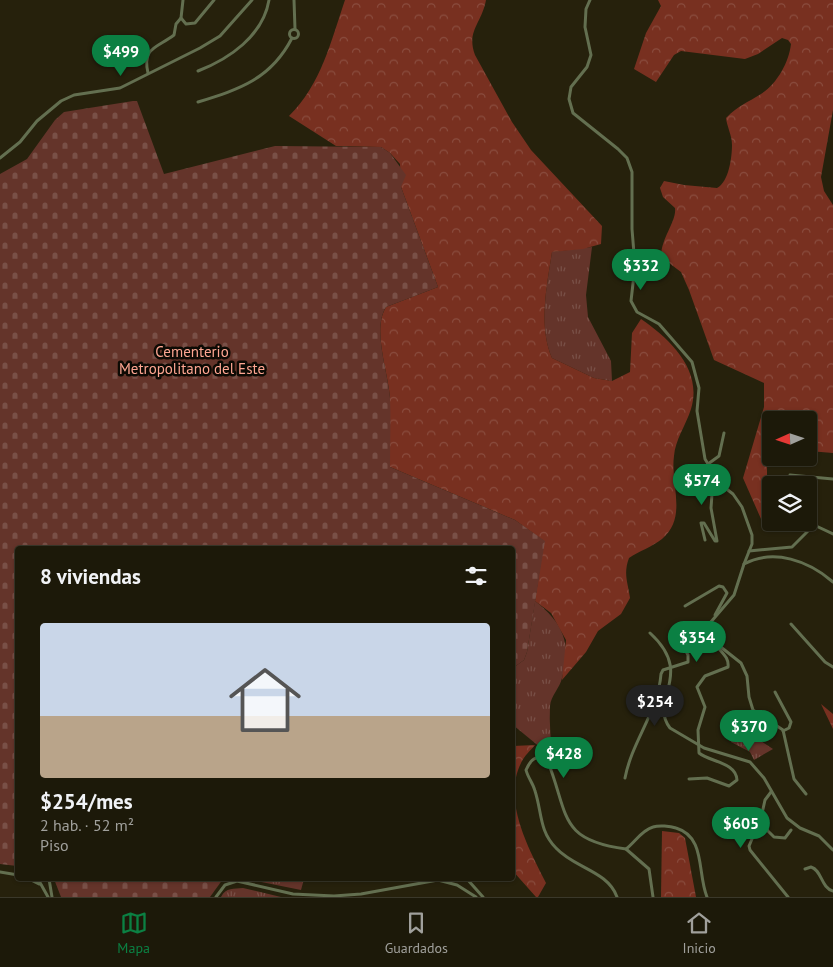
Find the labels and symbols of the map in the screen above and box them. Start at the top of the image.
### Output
pin: $499 [91,34,151,77]
pin: $332 [611,248,671,291]
park label: Cementerio Metropolitano del Este [119,342,265,378]
north arrow [762,411,818,466]
pin: $574 [672,464,732,506]
pin: $354 [667,620,727,663]
pin: $254 [625,684,685,727]
pin: $370 [719,710,779,752]
pin: $428 [534,736,594,779]
pin: $605 [711,806,771,849]

